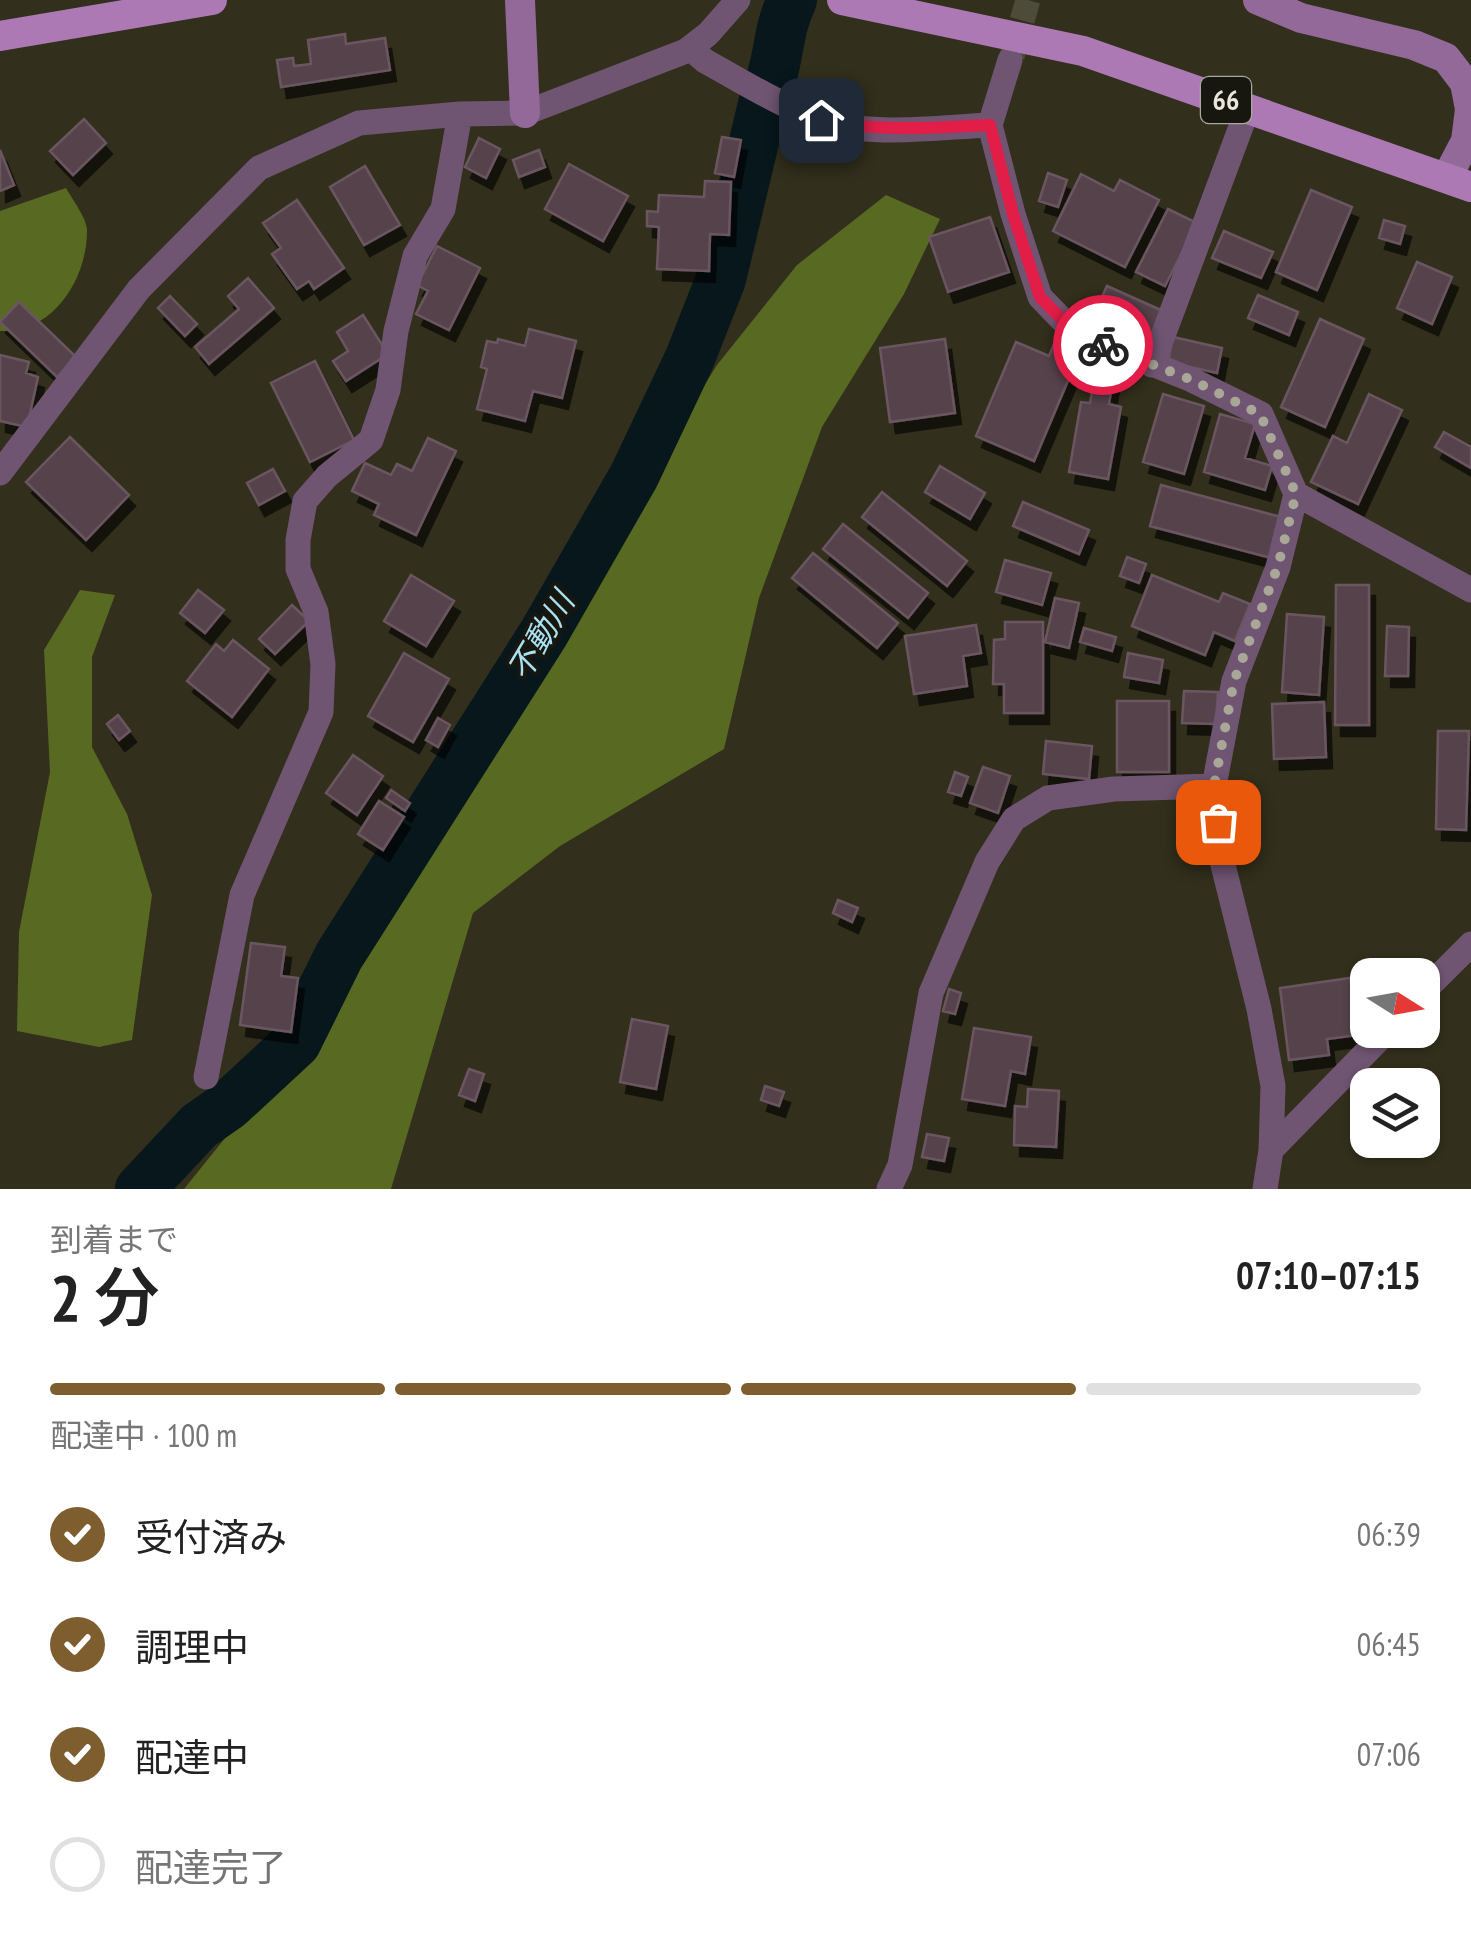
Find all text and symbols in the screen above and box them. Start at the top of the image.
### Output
road number: 66 [1201,77,1251,123]
pin [779,78,864,163]
icon: home [794,93,849,148]
courier [1053,295,1153,395]
icon: bike [1076,318,1131,373]
water label: 不動川 [497,581,584,687]
pin [1176,780,1261,865]
icon: bag [1191,795,1246,850]
north arrow [1350,958,1440,1048]
map controls [1350,958,1440,1158]
button: layers [1350,1068,1440,1158]
text: 到着まで [50,1218,178,1260]
text: 07:10–07:15 [1236,1250,1421,1299]
text: 2 分 [50,1255,159,1339]
text: 配達中 · 100 m [50,1414,237,1456]
icon: check [50,1507,105,1562]
text: 受付済み [135,1512,287,1561]
text: 06:39 [1357,1513,1421,1555]
icon: check [50,1617,105,1672]
text: 調理中 [135,1622,249,1671]
text: 06:45 [1357,1623,1421,1665]
icon: check [50,1727,105,1782]
text: 配達中 [135,1732,249,1781]
text: 07:06 [1357,1733,1421,1775]
text: 配達完了 [135,1842,287,1891]

